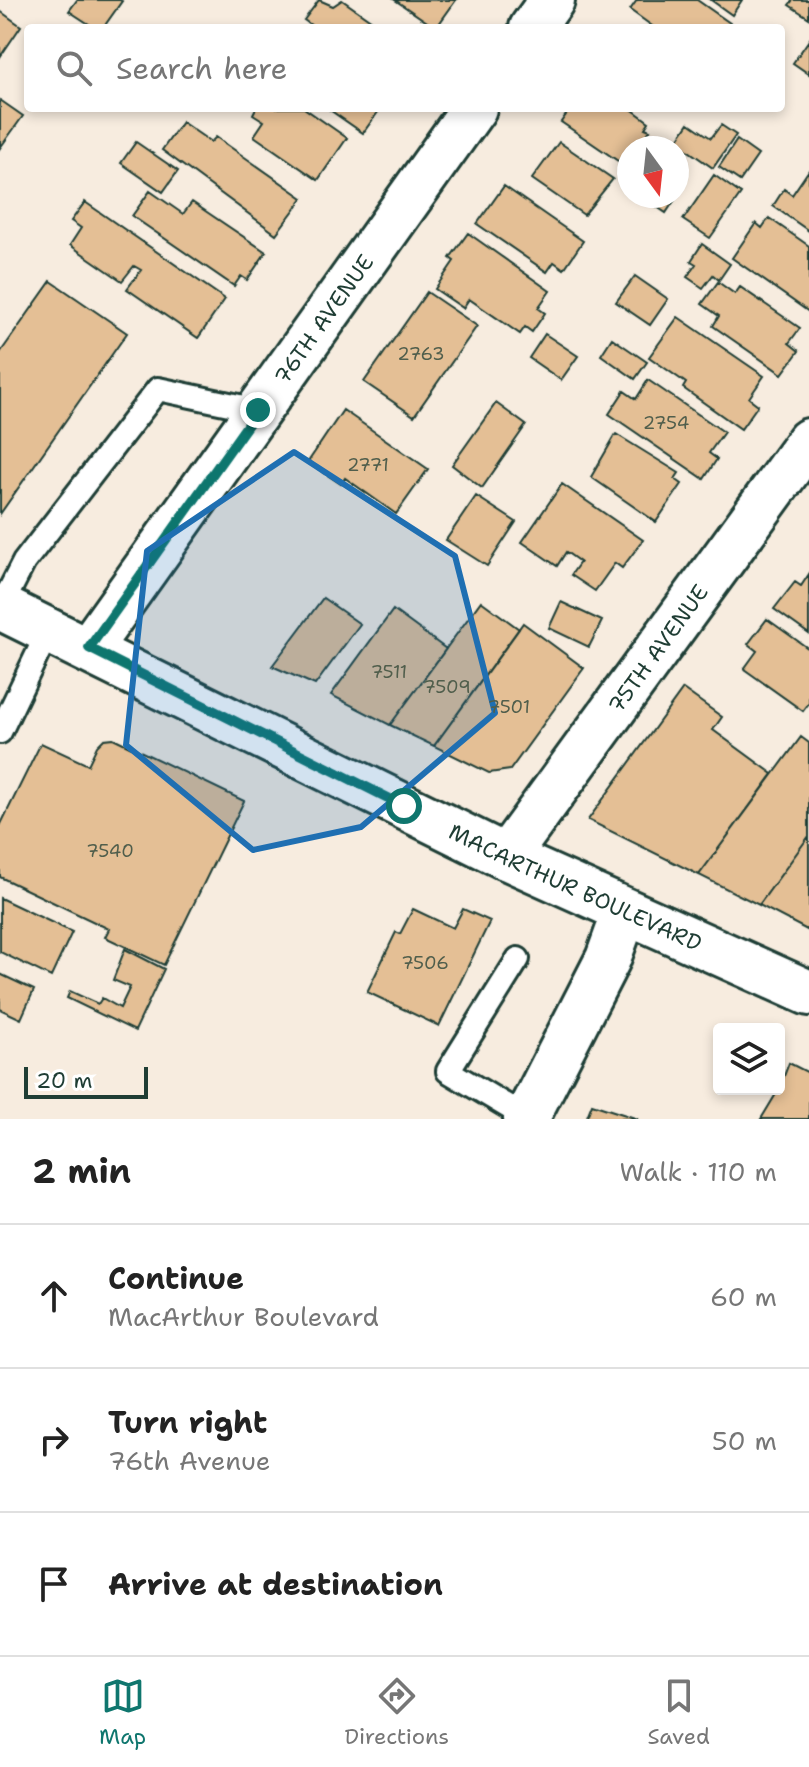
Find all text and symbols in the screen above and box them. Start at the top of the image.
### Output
search box [24,24,785,112]
icon: search [52,46,96,90]
text: Search here [116,48,287,89]
north arrow [617,136,689,208]
street label: 76TH AVENUE [267,248,380,390]
house number: 2763 [397,342,445,366]
route end [240,392,276,428]
house number: 2754 [643,411,689,435]
house number: 2771 [347,453,389,477]
street label: 75TH AVENUE [601,578,714,719]
house number: 7511 [371,660,407,684]
house number: 7509 [423,675,471,699]
house number: 7501 [488,695,530,719]
route start [386,788,422,824]
street label: MACARTHUR BOULEVARD [444,817,706,958]
house number: 7540 [86,839,134,863]
house number: 7506 [401,951,449,975]
map controls [713,1023,785,1095]
button: layers [713,1023,785,1095]
scale bar [24,1063,148,1099]
text: 20 m [36,1066,93,1095]
text: 2 min [32,1148,131,1194]
text: Walk · 110 m [619,1154,777,1189]
text: Continue [108,1258,244,1299]
icon: ahead [32,1274,76,1318]
text: 60 m [710,1279,777,1314]
text: MacArthur Boulevard [108,1299,379,1334]
text: Turn right [108,1402,267,1443]
icon: right [32,1418,76,1462]
text: 50 m [712,1423,777,1458]
text: 76th Avenue [108,1443,271,1478]
icon: arrive [32,1562,76,1606]
text: Arrive at destination [108,1564,443,1605]
tab: Map [99,1674,146,1751]
tab: Directions [344,1674,449,1751]
tab: Saved [647,1674,710,1751]

